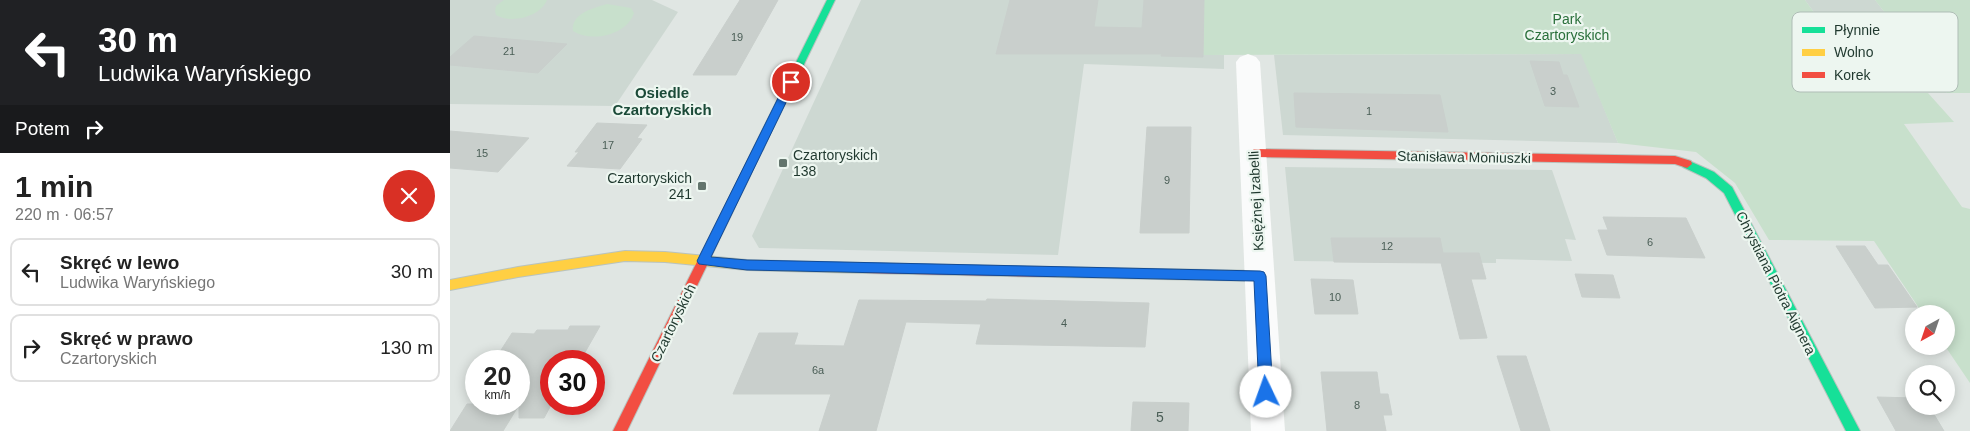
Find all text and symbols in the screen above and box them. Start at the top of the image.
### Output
park label: Park Czartoryskich [1525,11,1609,43]
legend [1792,12,1958,92]
icon: left [15,20,80,85]
text: 30 m [98,20,178,59]
text: Płynnie [1834,22,1880,38]
house number: 19 [731,31,743,43]
text: Wolno [1834,44,1874,60]
house number: 21 [503,45,515,57]
text: Ludwika Waryńskiego [98,61,311,86]
pin [770,61,812,103]
text: Korek [1834,67,1872,83]
icon: arrive [777,68,805,96]
district label: Osiedle Czartoryskich [612,84,712,118]
house number: 3 [1550,85,1556,97]
house number: 1 [1366,105,1372,117]
icon: right [80,115,108,143]
text: Potem [15,118,70,139]
house number: 17 [602,139,614,151]
house number: 15 [476,147,488,159]
place label: Czartoryskich 138 [793,147,878,179]
street label: Stanisława Moniuszki [1397,148,1531,166]
street label: Księżnej Izabelli [1245,150,1267,252]
marker: Czartoryskich 138 [777,157,789,169]
text: 1 min [15,170,93,203]
button: close [383,170,435,222]
place label: Czartoryskich 241 [607,170,692,202]
house number: 9 [1164,174,1170,186]
marker: Czartoryskich 241 [696,180,708,192]
text: 220 m · 06:57 [15,206,114,223]
street label: Chrystiana Piotra Aignera [1733,209,1819,358]
house number: 6 [1647,236,1653,248]
house number: 12 [1381,240,1393,252]
text: Skręć w lewo [60,252,179,273]
icon: left [17,258,45,286]
text: 30 m [391,261,433,282]
text: Ludwika Waryńskiego [60,274,215,291]
street label: Czartoryskich [647,281,699,365]
house number: 10 [1329,291,1341,303]
north arrow [1905,305,1955,355]
map controls [1905,305,1955,415]
house number: 4 [1061,317,1067,329]
text: Skręć w prawo [60,328,193,349]
icon: right [17,334,45,362]
text: 130 m [380,337,433,358]
text: Czartoryskich [60,350,157,367]
speed limit sign: 30 [540,350,605,415]
text: 20 [484,362,511,390]
house number: 6a [812,364,825,376]
position arrow [1239,365,1291,417]
button: search [1905,365,1955,415]
text: km/h [484,388,511,402]
house number: 8 [1354,399,1360,411]
house number: 5 [1156,409,1164,425]

